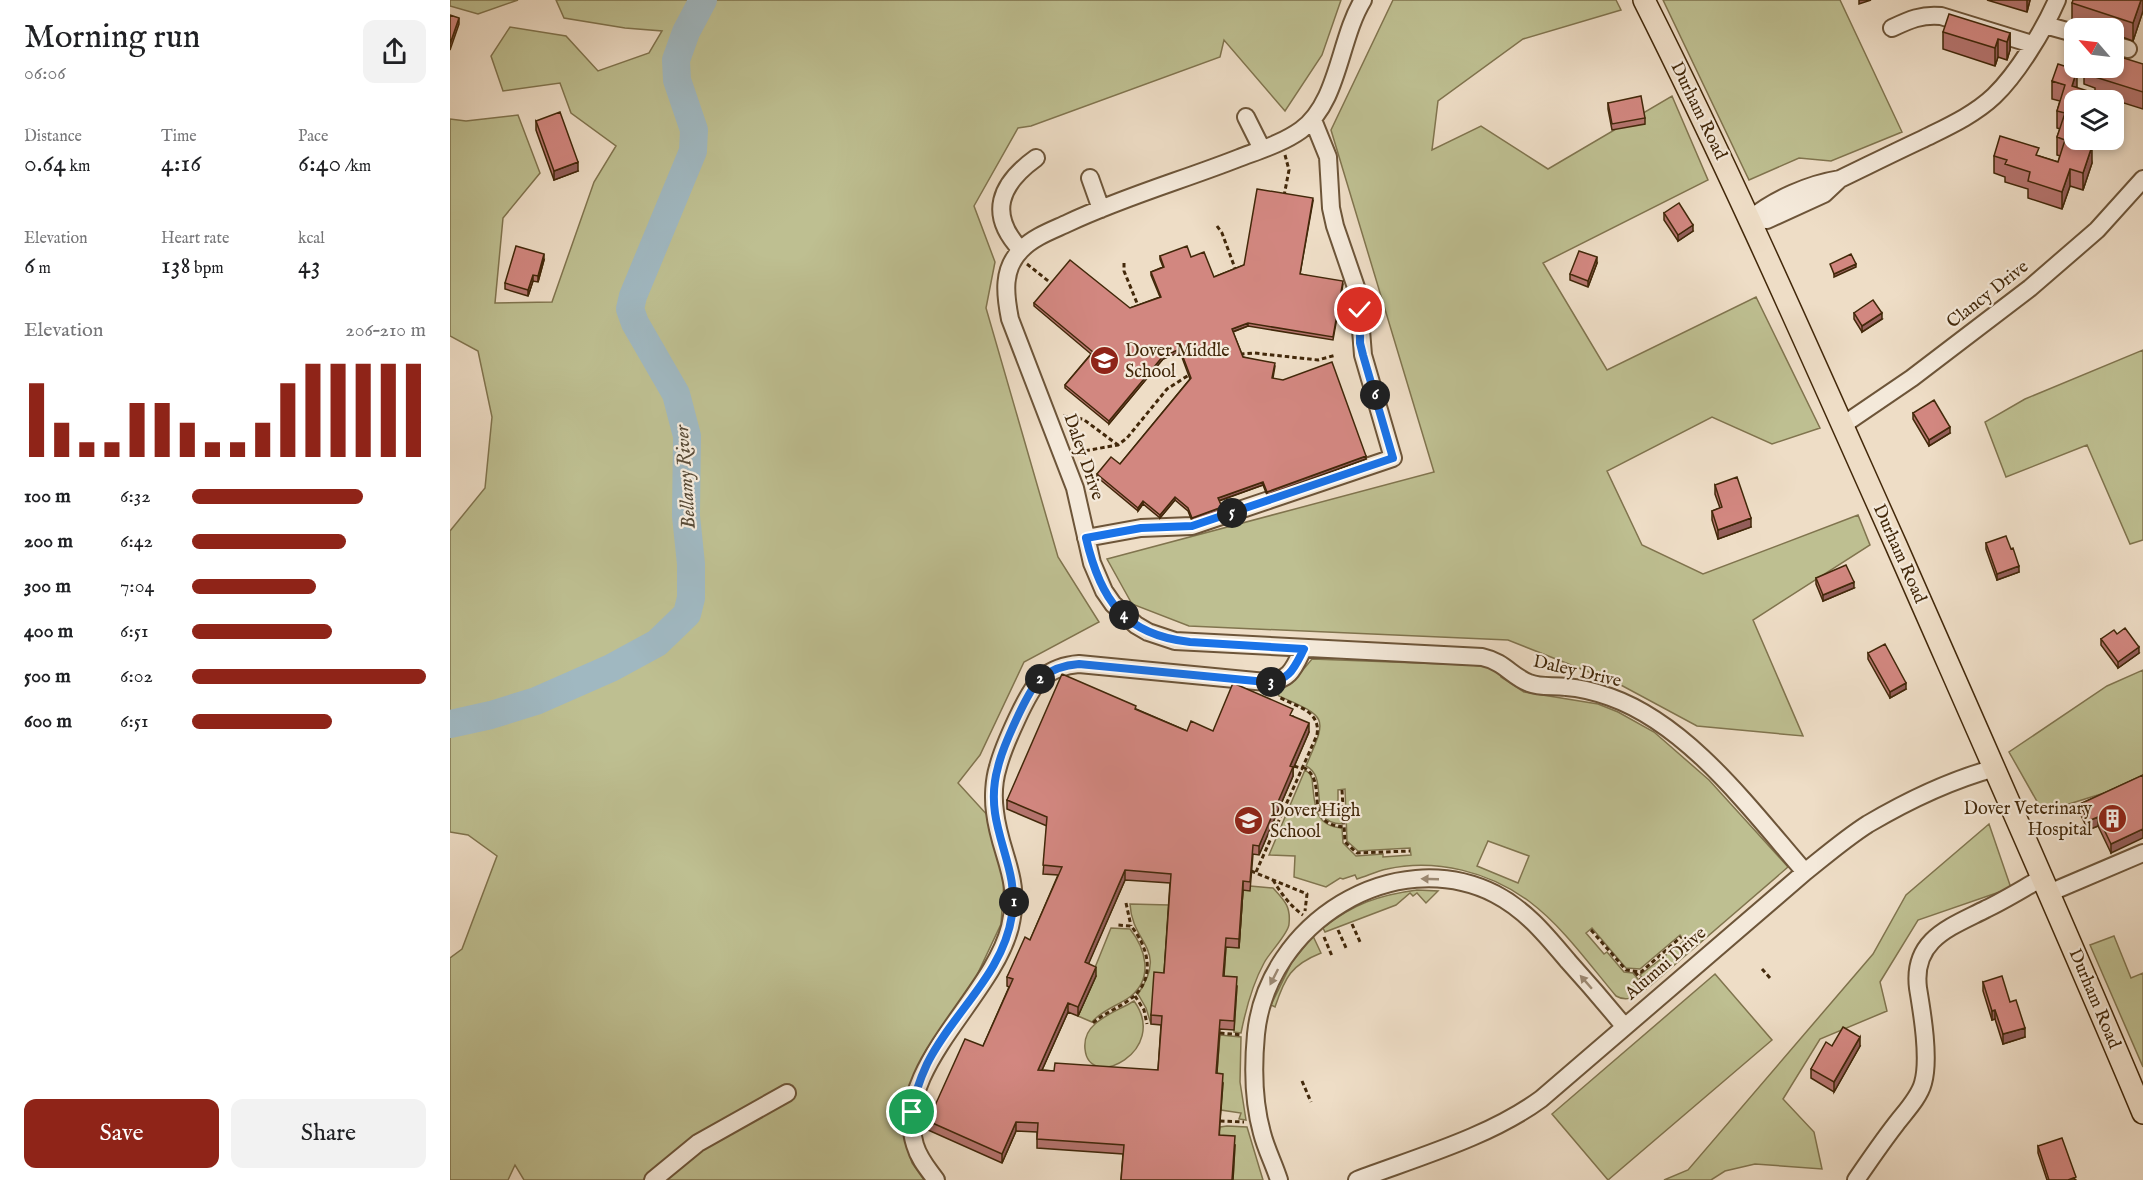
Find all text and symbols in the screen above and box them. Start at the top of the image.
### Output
text: Morning run [24,17,200,59]
north arrow [2064,18,2124,78]
map controls [2064,18,2124,150]
button: share [363,20,426,83]
street label: Durham Road [1664,58,1732,164]
text: 06:06 [24,61,66,86]
button: layers [2064,90,2124,150]
text: Distance [24,127,82,147]
text: Time [161,127,197,147]
text: Pace [298,127,328,147]
text: 0.64 [24,147,66,180]
text: 4:16 [161,147,201,180]
text: 6:40 [298,147,341,180]
text: km [66,157,90,177]
text: /km [341,157,371,177]
text: Elevation [24,229,87,249]
text: Heart rate [161,229,229,249]
text: kcal [298,229,325,249]
text: 6 [24,249,35,282]
text: 138 [161,249,191,282]
text: 43 [298,249,320,282]
street label: Clancy Drive [1942,256,2034,334]
text: m [35,259,51,279]
text: bpm [191,259,224,279]
pin [1334,284,1385,335]
icon: check [1343,293,1376,326]
text: Elevation [24,318,103,343]
text: 206–210 m [345,318,426,343]
place label: Dover Middle School [1125,340,1230,384]
school or university icon: Dover Middle School [1088,345,1120,377]
pin: 6 [1360,380,1390,410]
text: 6 [1372,385,1378,405]
street label: Daley Drive [1057,411,1109,503]
water label: Bellamy River [670,423,702,530]
text: 100 m [24,484,71,509]
text: 6:32 [120,484,151,509]
pin: 5 [1217,498,1247,528]
street label: Durham Road [1867,501,1931,608]
text: 5 [1229,503,1235,523]
text: 200 m [24,529,73,554]
text: 6:42 [120,529,153,554]
text: 300 m [24,574,71,599]
text: 7:04 [120,574,154,599]
pin: 4 [1109,600,1139,630]
text: 4 [1120,605,1128,625]
text: 400 m [24,619,73,644]
text: 6:51 [120,619,148,644]
street label: Daley Drive [1531,651,1623,693]
text: 500 m [24,664,71,689]
text: 6:02 [120,664,153,689]
pin: 2 [1025,664,1055,694]
pin: 3 [1256,667,1286,697]
text: 2 [1036,669,1044,689]
text: 3 [1268,672,1274,692]
text: 600 m [24,709,72,734]
text: 6:51 [120,709,148,734]
place label: Dover Veterinary Hospital [1964,798,2092,842]
place label: Dover High School [1270,800,1361,844]
building icon: Dover Veterinary Hospital [2097,803,2129,835]
school or university icon: Dover High School [1233,805,1265,837]
one-way arrow [1420,874,1439,883]
pin: 1 [999,887,1029,917]
text: 1 [1011,892,1017,912]
street label: Alumni Drive [1620,922,1711,1006]
street label: Durham Road [2063,946,2125,1053]
one-way arrow [1269,969,1278,986]
one-way arrow [1579,974,1593,989]
pin [886,1086,937,1137]
icon: arrive [895,1095,928,1128]
button: Save [24,1099,219,1168]
button: Share [231,1099,426,1168]

